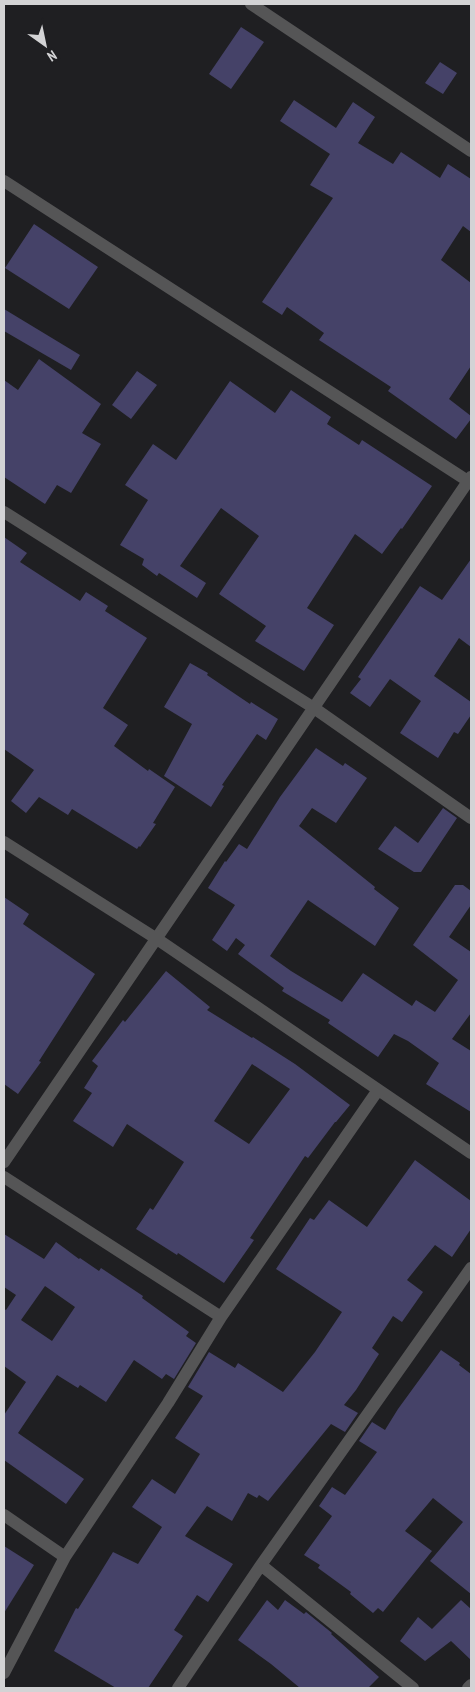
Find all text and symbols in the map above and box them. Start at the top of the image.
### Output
north arrow [20,20,70,70]
text: N [44,46,60,66]

